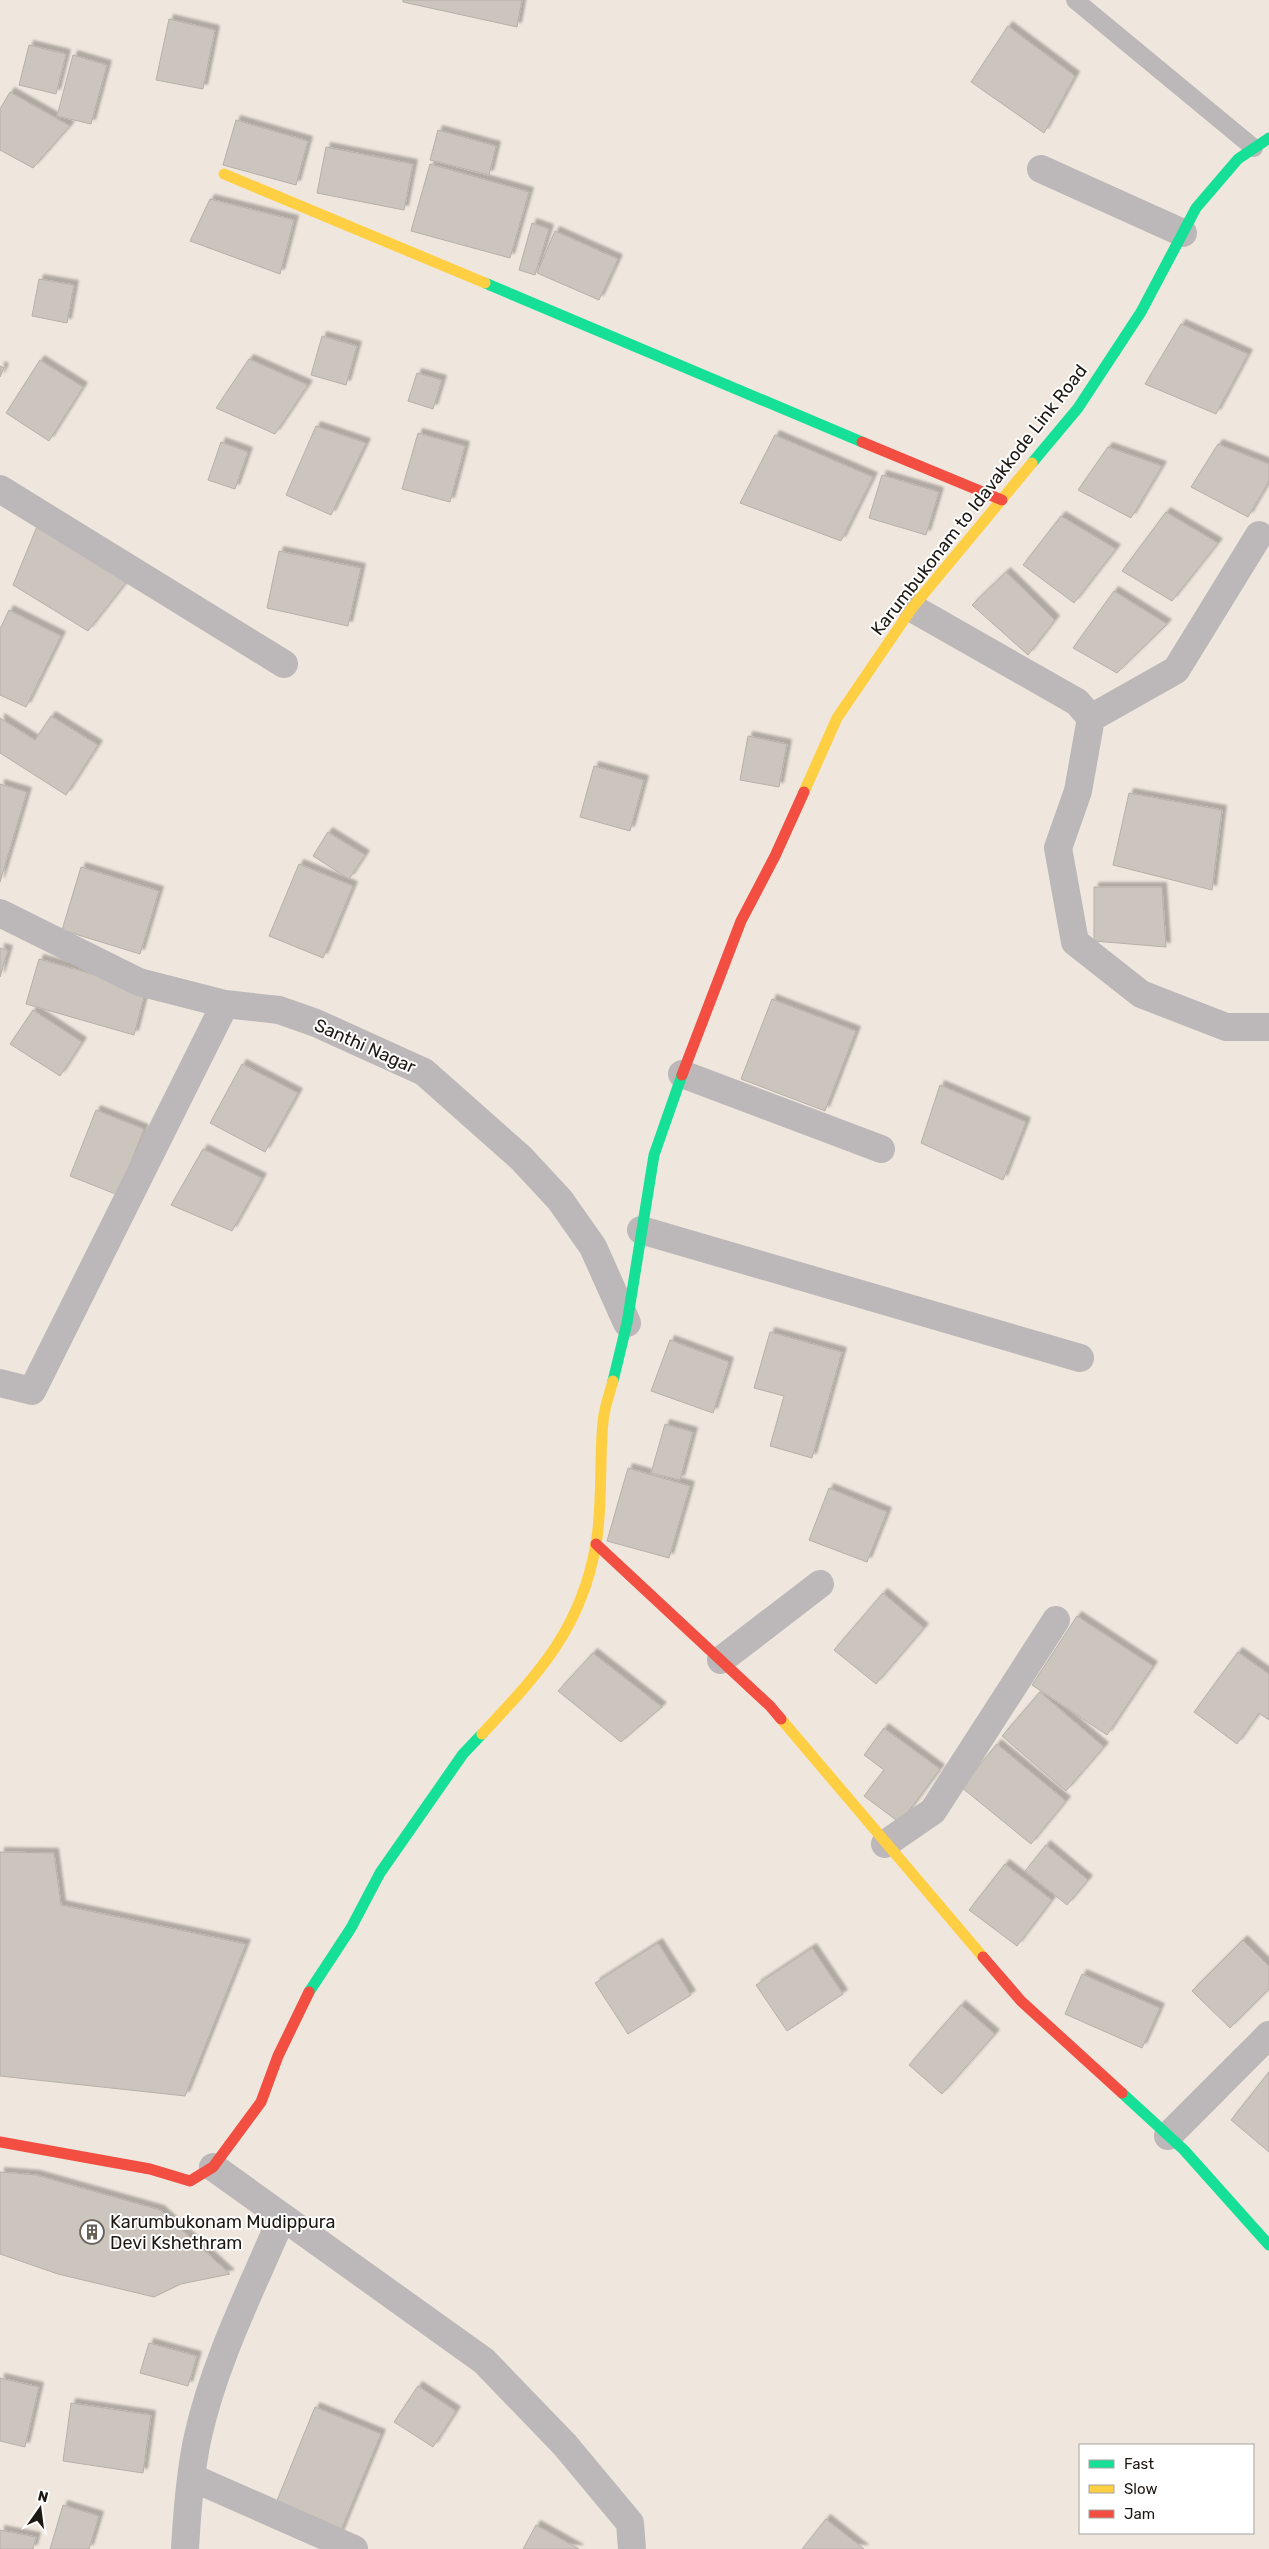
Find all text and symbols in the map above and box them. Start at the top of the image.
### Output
street label: Karumbukonam to Idavakkode Link Road [866,360,1092,640]
street label: Santhi Nagar [311,1014,419,1078]
place label: Karumbukonam Mudippura Devi Kshethram [110,2211,335,2254]
building icon: Karumbukonam Mudippura Devi Kshethram [79,2219,105,2245]
legend [1079,2444,1254,2534]
text: Fast [1124,2455,1154,2473]
text: Slow [1124,2480,1157,2498]
north arrow [15,2484,65,2534]
text: N [36,2487,50,2506]
text: Jam [1124,2505,1155,2523]

